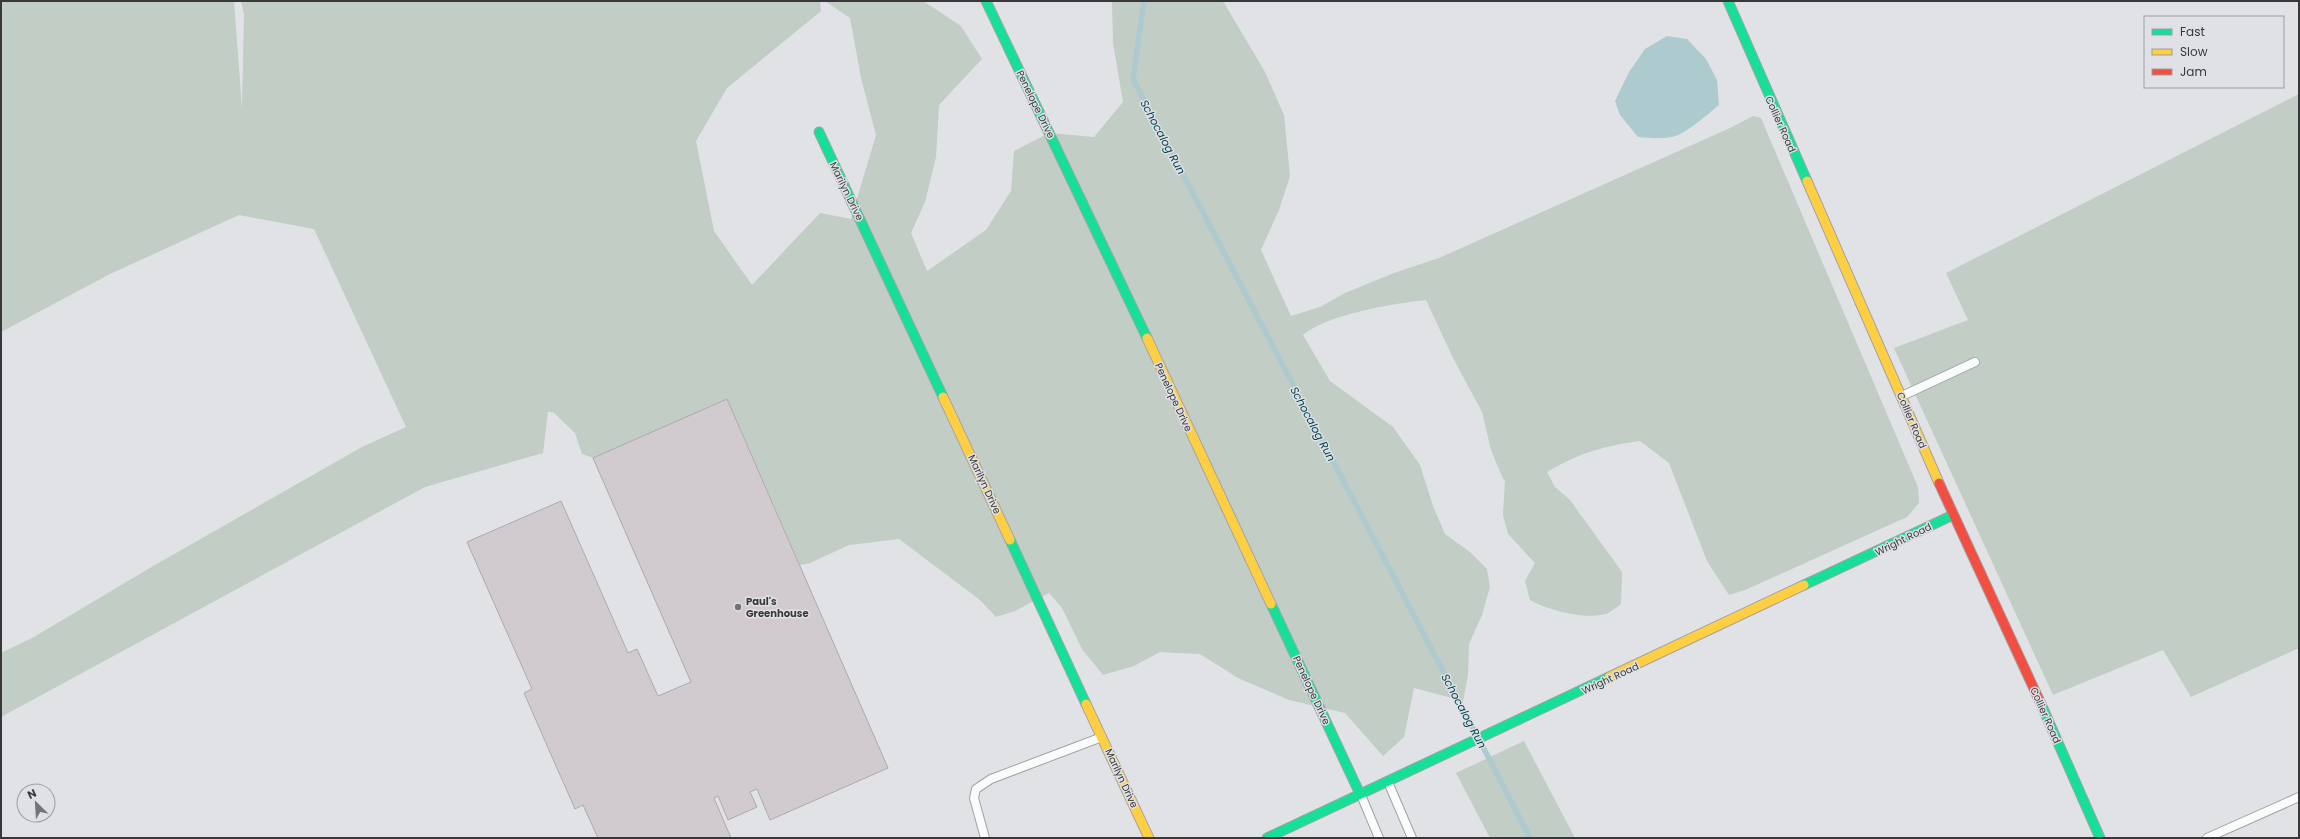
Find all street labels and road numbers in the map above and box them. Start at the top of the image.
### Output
street label: Penelope Drive [1013,68,1059,141]
street label: Collier Road [1761,94,1800,155]
street label: Marilyn Drive [826,159,867,223]
street label: Penelope Drive [1151,360,1196,434]
street label: Collier Road [1893,390,1930,451]
street label: Marilyn Drive [964,452,1005,516]
street label: Wright Road [1872,519,1934,560]
street label: Penelope Drive [1289,653,1334,727]
street label: Wright Road [1579,659,1641,698]
street label: Collier Road [2026,685,2065,746]
street label: Marilyn Drive [1101,746,1142,810]

